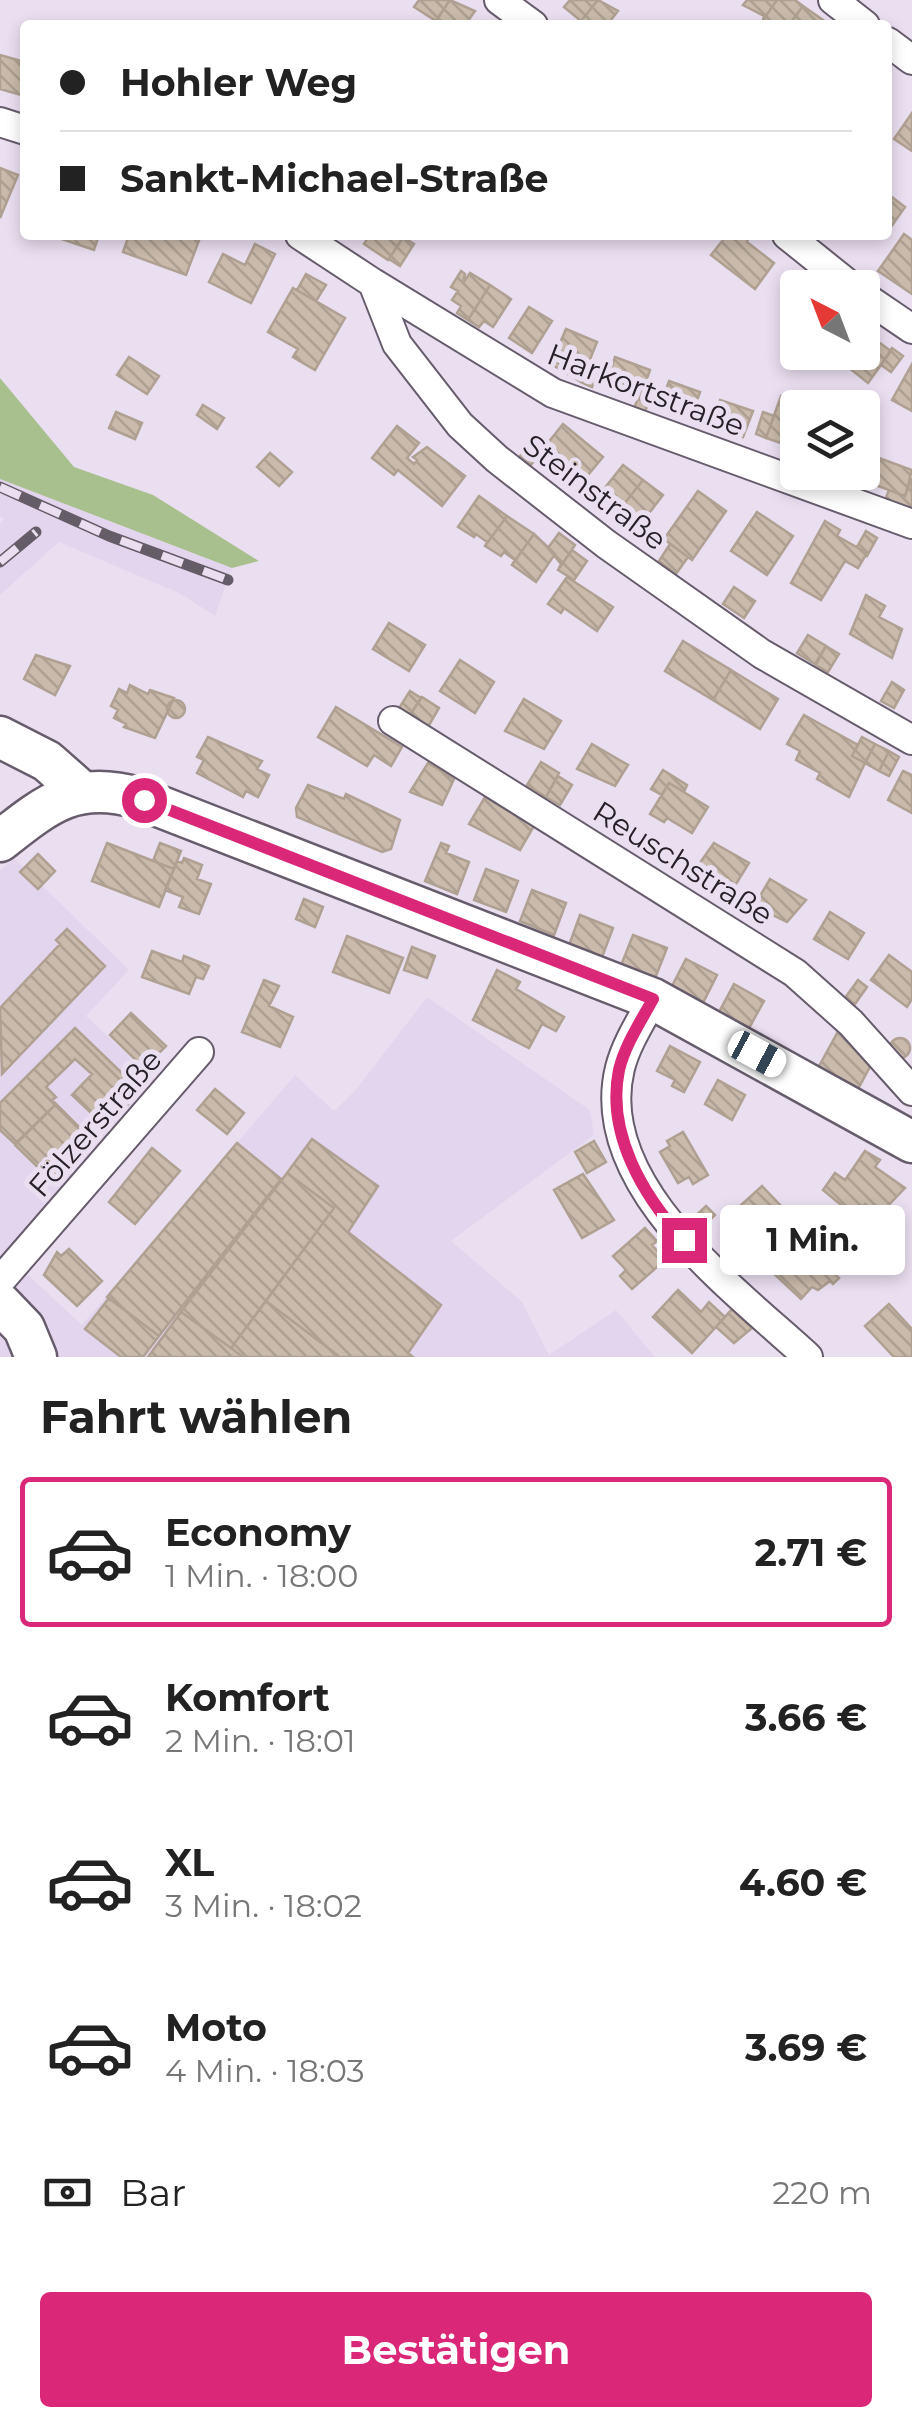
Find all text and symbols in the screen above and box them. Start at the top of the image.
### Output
text: Hohler Weg [120,59,357,106]
text: Sankt-Michael-Straße [120,155,549,202]
north arrow [780,270,880,370]
map controls [780,270,880,490]
street label: Harkortstraße [542,335,750,445]
button: layers [780,390,880,490]
street label: Steinstraße [516,426,674,558]
route start [122,778,167,823]
street label: Reuschstraße [586,793,780,933]
car [723,1027,791,1081]
street label: Fölzerstraße [21,1041,169,1205]
callout: 1 Min. [719,1205,904,1275]
route end [662,1218,707,1263]
text: 1 Min. [766,1220,859,1259]
text: Fahrt wählen [40,1389,352,1444]
icon: car [45,1507,135,1597]
text: Economy [165,1509,351,1556]
text: 2.71 € [754,1529,867,1576]
text: 1 Min. · 18:00 [165,1556,358,1595]
icon: car [45,1672,135,1762]
text: Komfort [165,1674,330,1721]
text: 3.66 € [745,1694,867,1741]
text: 2 Min. · 18:01 [165,1721,355,1760]
icon: car [45,1837,135,1927]
text: XL [165,1839,214,1886]
text: 4.60 € [739,1859,867,1906]
text: 3 Min. · 18:02 [165,1886,362,1925]
icon: car [45,2002,135,2092]
text: Moto [165,2004,267,2051]
text: 3.69 € [745,2024,867,2071]
text: 4 Min. · 18:03 [165,2051,365,2090]
icon: cash [40,2165,95,2220]
text: Bar [120,2169,186,2216]
text: 220 m [772,2173,872,2212]
button: Bestätigen [40,2292,872,2407]

